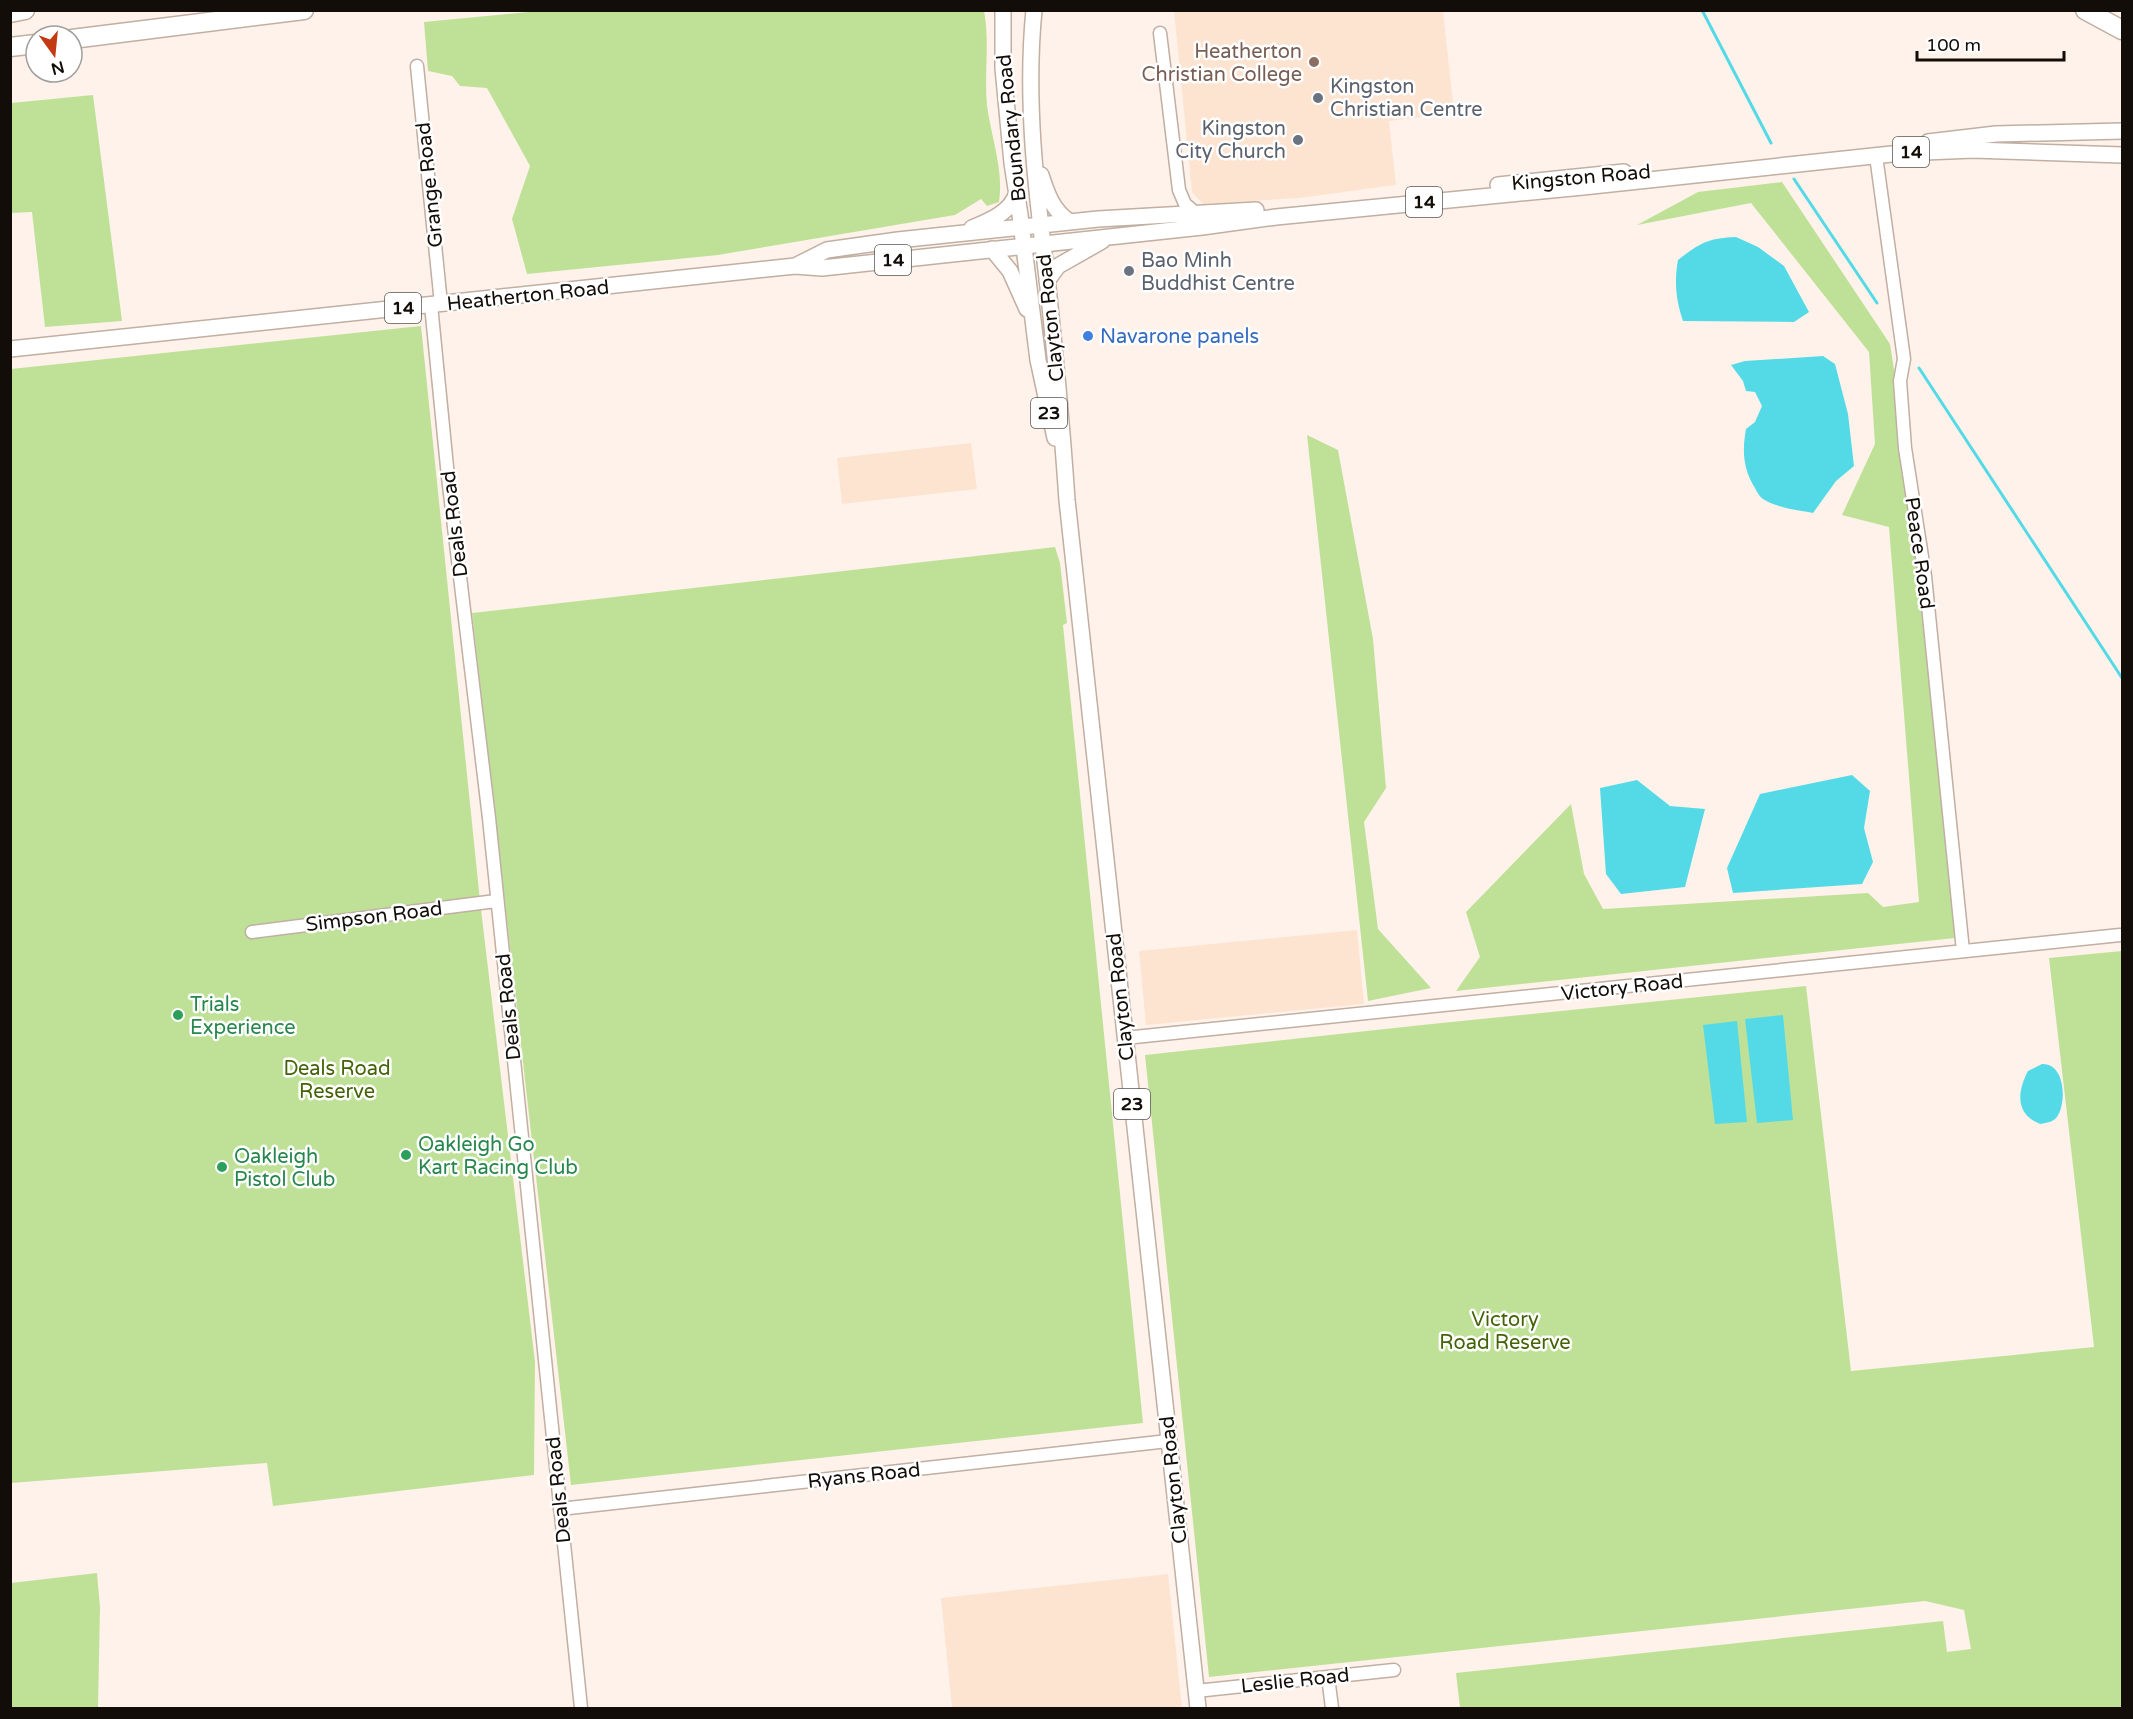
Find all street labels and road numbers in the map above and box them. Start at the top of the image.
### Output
street label: Boundary Road [992,53,1032,203]
street label: Grange Road [411,121,448,249]
road number: 14 [1893,137,1929,167]
street label: Kingston Road [1510,160,1652,196]
road number: 14 [1406,187,1442,217]
road number: 14 [875,245,911,275]
street label: Clayton Road [1032,253,1070,383]
street label: Heatherton Road [446,276,611,316]
road number: 14 [385,293,421,323]
road number: 23 [1031,398,1067,428]
street label: Deals Road [437,469,473,579]
street label: Peace Road [1899,495,1939,611]
street label: Simpson Road [304,897,444,937]
street label: Clayton Road [1102,932,1140,1062]
street label: Deals Road [491,952,527,1061]
street label: Victory Road [1560,970,1684,1006]
road number: 23 [1114,1089,1150,1119]
street label: Clayton Road [1155,1415,1193,1545]
street label: Deals Road [541,1435,577,1544]
street label: Ryans Road [806,1458,922,1494]
street label: Leslie Road [1240,1663,1351,1699]

